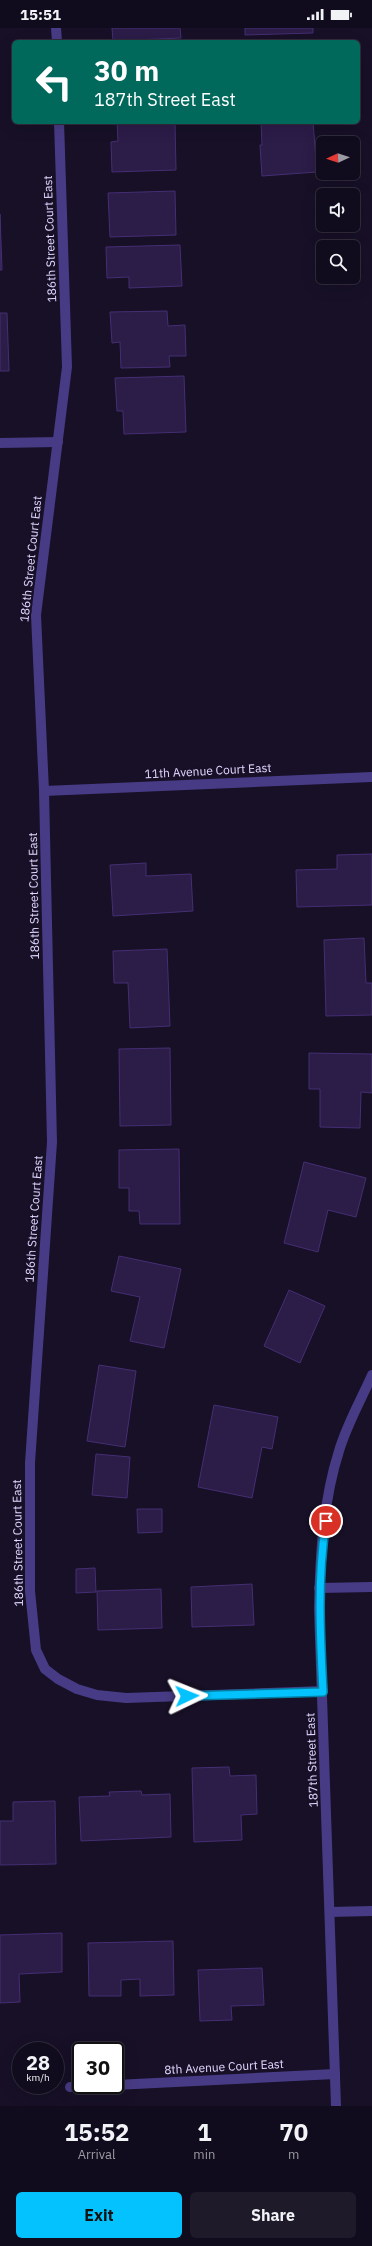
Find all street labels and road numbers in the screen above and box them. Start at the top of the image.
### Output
street label: 186th Street Court East [40,175,59,303]
street label: 186th Street Court East [16,495,45,623]
street label: 11th Avenue Court East [144,760,272,781]
street label: 186th Street Court East [25,832,42,960]
street label: 186th Street Court East [22,1155,45,1283]
street label: 186th Street Court East [9,1479,26,1607]
street label: 187th Street East [302,1712,321,1808]
street label: 8th Avenue Court East [164,2056,284,2077]

